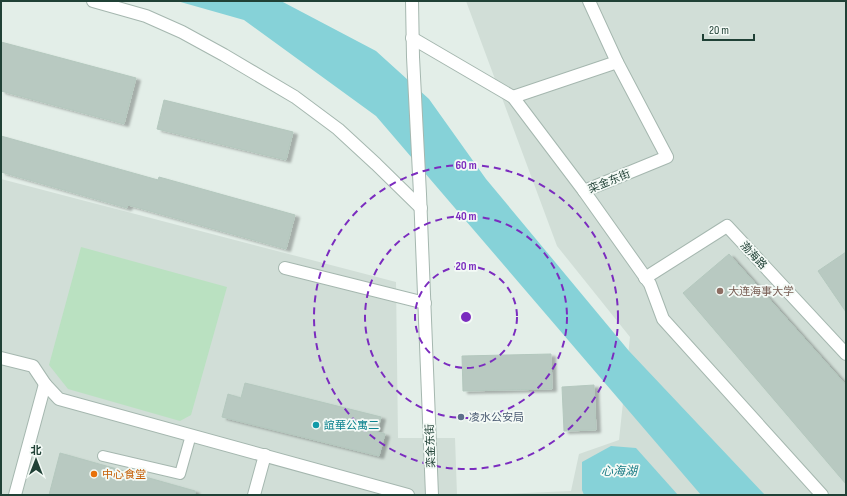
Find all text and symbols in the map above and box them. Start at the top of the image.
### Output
scale bar [703,16,754,42]
text: 20 m [709,23,729,38]
text: 60 m [455,158,477,173]
street label: 栾金东街 [586,167,632,196]
text: 40 m [455,209,477,224]
street label: 渤海路 [738,239,770,272]
text: 20 m [456,259,476,274]
place label: 大连海事大学 [728,285,794,298]
marker: 大连海事大学 [715,286,725,296]
centre of rings [459,310,473,324]
place label: 凌水公安局 [469,411,524,424]
marker: 凌水公安局 [456,412,466,422]
place label: 誼華公寓二 [324,419,379,432]
marker: 誼華公寓二 [311,420,321,430]
street label: 栾金东街 [423,424,438,468]
north arrow [16,440,56,480]
text: 北 [31,444,42,457]
water label: 心海湖 [601,464,639,479]
place label: 中心食堂 [102,468,146,481]
marker: 中心食堂 [89,469,99,479]

